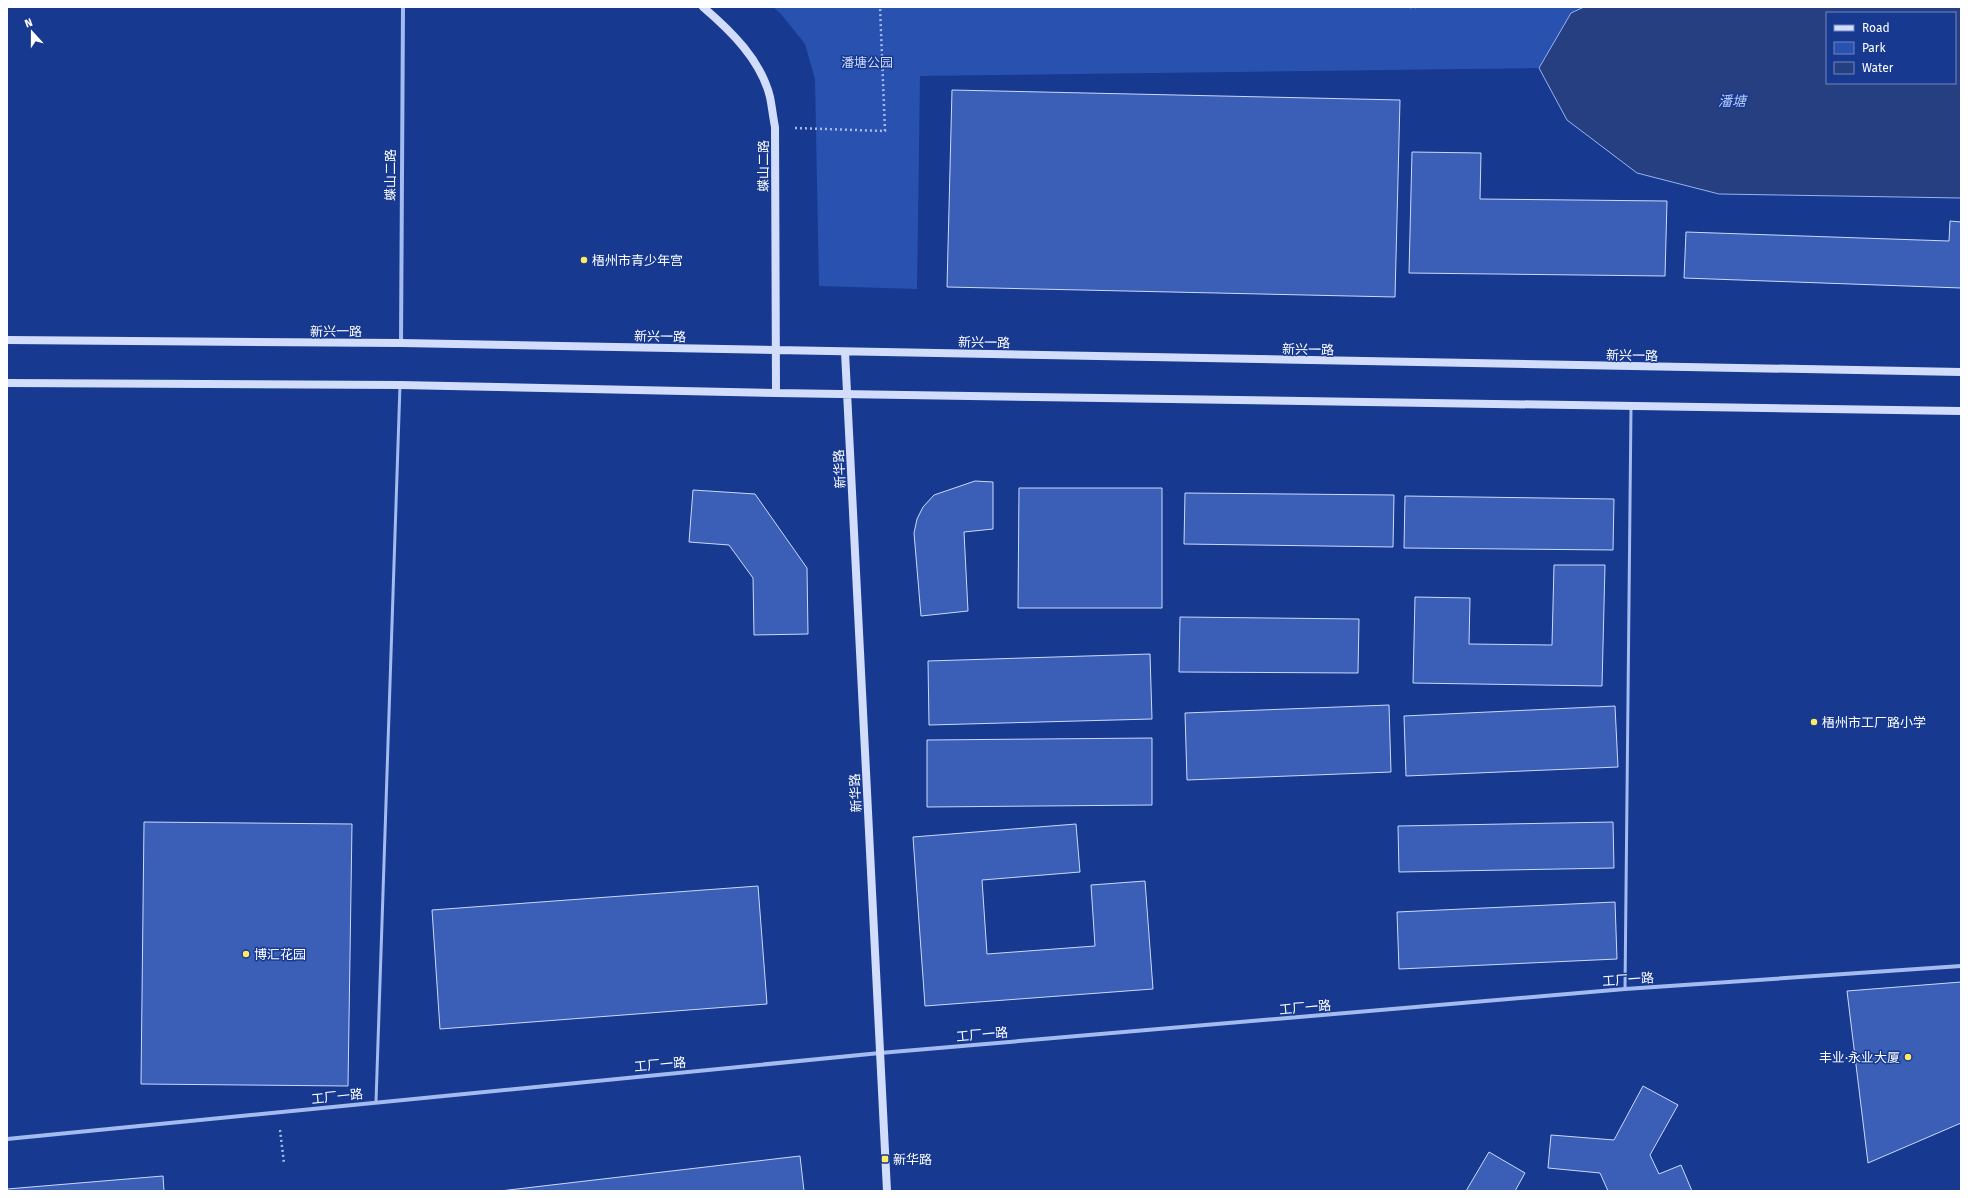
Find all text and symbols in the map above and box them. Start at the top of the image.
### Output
north arrow [12,12,52,52]
legend [1826,12,1956,84]
text: N [23,16,34,31]
text: Road [1862,21,1890,35]
text: Park [1862,41,1886,55]
park label: 潘塘公园 [841,55,893,70]
text: Water [1862,61,1894,75]
water label: 潘塘 [1718,93,1748,110]
street label: 蝶山二路 [756,140,771,192]
street label: 蝶山二路 [383,149,398,201]
place label: 梧州市青少年宫 [592,253,683,268]
marker: 梧州市青少年宫 [579,255,589,265]
street label: 新兴一路 [310,324,362,339]
street label: 新兴一路 [634,329,686,344]
street label: 新兴一路 [958,335,1010,350]
street label: 新兴一路 [1282,342,1334,357]
street label: 新兴一路 [1606,348,1658,363]
street label: 新华路 [831,449,848,489]
place label: 梧州市工厂路小学 [1822,715,1926,730]
marker: 梧州市工厂路小学 [1809,717,1819,727]
street label: 新华路 [847,773,864,813]
place label: 博汇花园 [254,947,306,962]
marker: 博汇花园 [241,949,251,959]
street label: 工厂一路 [1602,970,1655,989]
street label: 工厂一路 [1278,998,1332,1017]
street label: 工厂一路 [955,1025,1009,1044]
place label: 丰业·永业大厦 [1819,1050,1900,1065]
marker: 丰业·永业大厦 [1903,1052,1913,1062]
street label: 工厂一路 [633,1055,687,1074]
street label: 工厂一路 [310,1086,364,1107]
place label: 新华路 [893,1152,932,1167]
marker: 新华路 [880,1154,890,1164]

